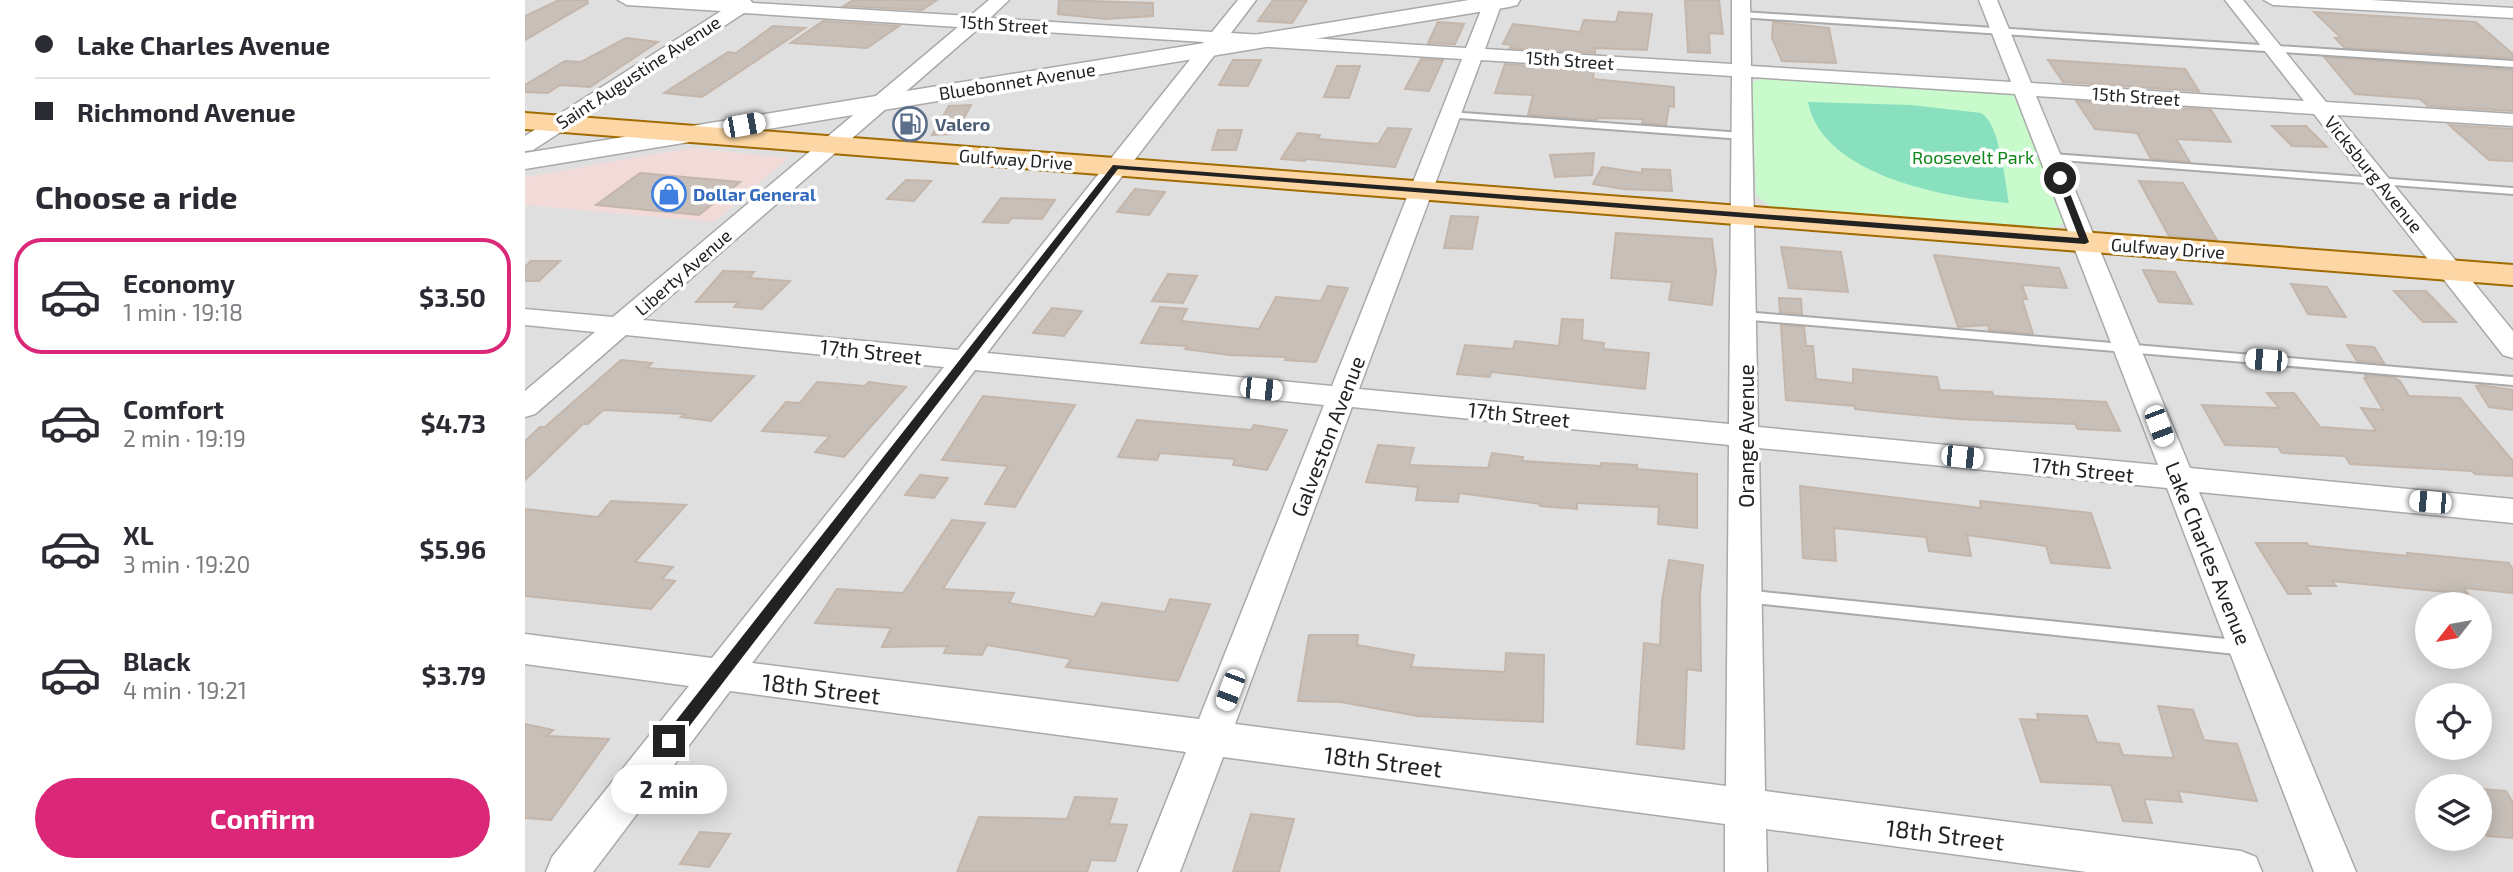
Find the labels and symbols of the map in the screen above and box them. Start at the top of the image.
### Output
street label: 15th Street [959,10,1049,38]
street label: Saint Augustine Avenue [552,11,724,133]
street label: 15th Street [1525,46,1615,74]
street label: Bluebonnet Avenue [937,58,1097,104]
street label: 15th Street [2091,82,2181,110]
fuel station icon: Valero [891,105,929,143]
car [722,111,767,139]
street label: Vicksburg Avenue [2320,111,2428,237]
place label: Valero [935,113,991,135]
street label: Gulfway Drive [958,144,1074,174]
park label: Roosevelt Park [1912,146,2034,168]
route start [2044,162,2076,194]
shop icon: Dollar General [650,175,688,213]
place label: Dollar General [693,183,816,205]
street label: Liberty Avenue [630,224,736,320]
street label: Gulfway Drive [2110,233,2226,263]
street label: 17th Street [819,333,923,369]
car [2245,348,2288,372]
street label: Galveston Avenue [1285,352,1369,520]
street label: Orange Avenue [1733,364,1758,508]
car [1240,376,1283,402]
street label: 17th Street [1467,396,1571,432]
car [2142,403,2177,449]
car [1941,444,1984,470]
street label: 17th Street [2031,451,2135,487]
street label: Lake Charles Avenue [2161,458,2257,648]
car [2409,490,2452,514]
north arrow [2415,592,2492,668]
street label: 18th Street [760,666,882,710]
car [1213,667,1248,713]
route end [653,725,685,757]
street label: 18th Street [1322,739,1444,783]
callout: 2 min [611,766,727,814]
street label: 18th Street [1884,812,2006,856]

